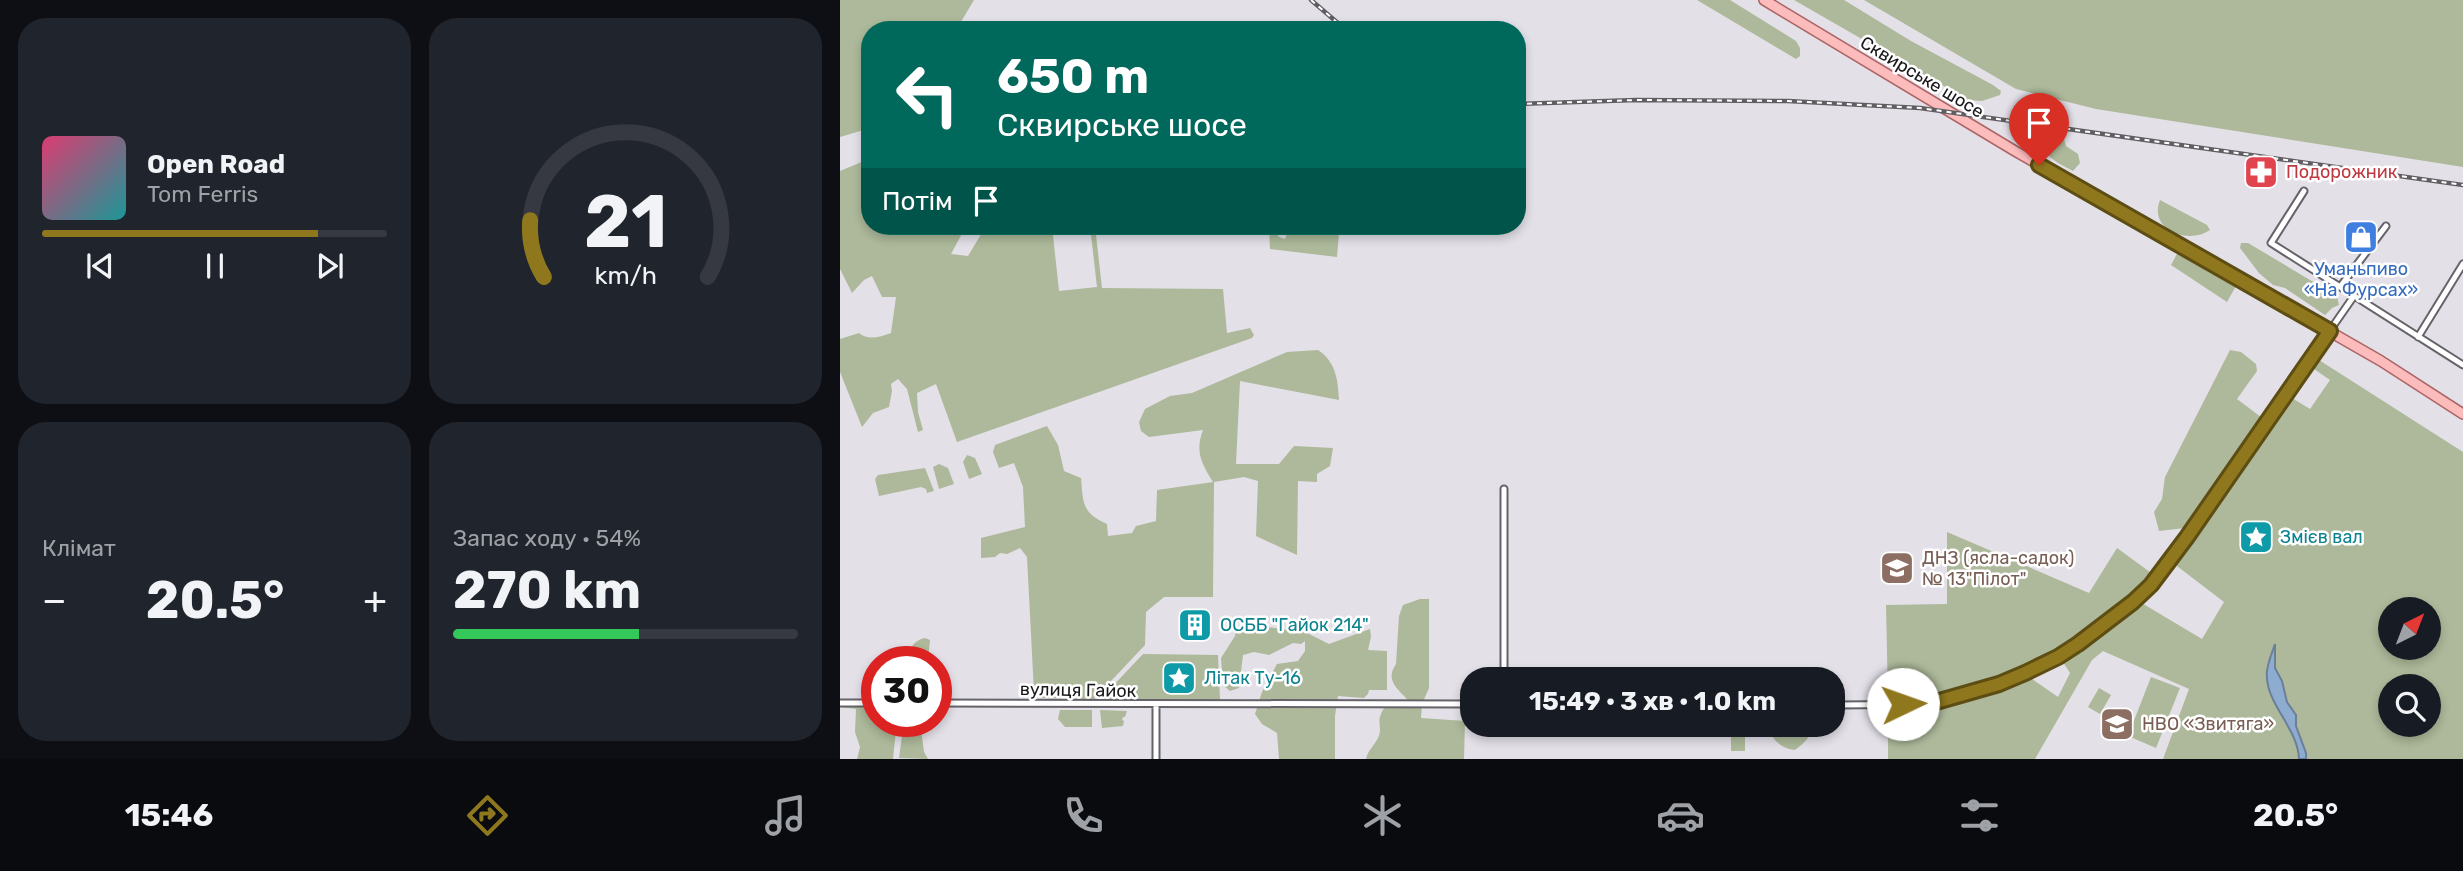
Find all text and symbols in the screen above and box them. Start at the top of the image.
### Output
street label: Сквирське шосе [1856,31,1988,123]
text: 650 m [997,47,1149,105]
icon: left [882,49,973,140]
pin [2009,93,2069,165]
icon: arrive [2020,104,2058,142]
text: Сквирське шосе [997,106,1247,144]
text: Open Road [147,149,285,180]
pharmacy icon: Подорожник [2242,153,2280,191]
place label: Подорожник [2286,161,2398,183]
text: 21 [584,179,667,265]
text: Tom Ferris [147,180,258,208]
icon: arrive [967,182,1005,220]
text: Потім [882,186,953,217]
shop icon: Уманьпиво «На Фурсах» [2342,218,2380,256]
icon: previous [81,247,119,285]
icon: pause [196,247,234,285]
icon: next [311,247,349,285]
place label: Уманьпиво «На Фурсах» [2304,258,2418,301]
text: km/h [594,261,657,290]
place icon: Змієв вал [2237,518,2275,556]
text: Запас ходу · 54% [453,524,641,552]
place label: Змієв вал [2280,526,2363,548]
text: Клімат [42,534,116,562]
place label: ДНЗ (ясла-садок) № 13"Пілот" [1922,547,2074,590]
school or university icon: ДНЗ (ясла-садок) № 13"Пілот" [1878,549,1916,587]
text: 270 km [453,559,641,621]
text: 20.5° [146,569,284,631]
text: − [42,577,67,623]
text: + [363,577,387,623]
north arrow [2378,597,2441,660]
map controls [2378,597,2441,737]
building icon: ОСББ "Гайок 214" [1176,606,1214,644]
place label: ОСББ "Гайок 214" [1220,614,1369,636]
speed limit sign: 30 [861,646,952,737]
place icon: Літак Ту-16 [1160,659,1198,697]
place label: Літак Ту-16 [1204,667,1301,689]
position arrow [1866,667,1940,741]
button: search [2378,674,2441,737]
street label: вулиця Гайок [1020,678,1137,702]
text: 15:49 · 3 хв · 1.0 km [1529,686,1776,717]
school or university icon: НВО «Звитяга» [2098,705,2136,743]
place label: НВО «Звитяга» [2142,713,2274,735]
icon: directions [463,791,512,840]
icon: music [761,791,810,840]
icon: phone [1059,791,1108,840]
icon: climate [1358,791,1407,840]
icon: car [1656,791,1705,840]
icon: filters [1955,791,2004,840]
text: 15:46 [125,796,213,834]
text: 20.5° [2253,796,2338,834]

